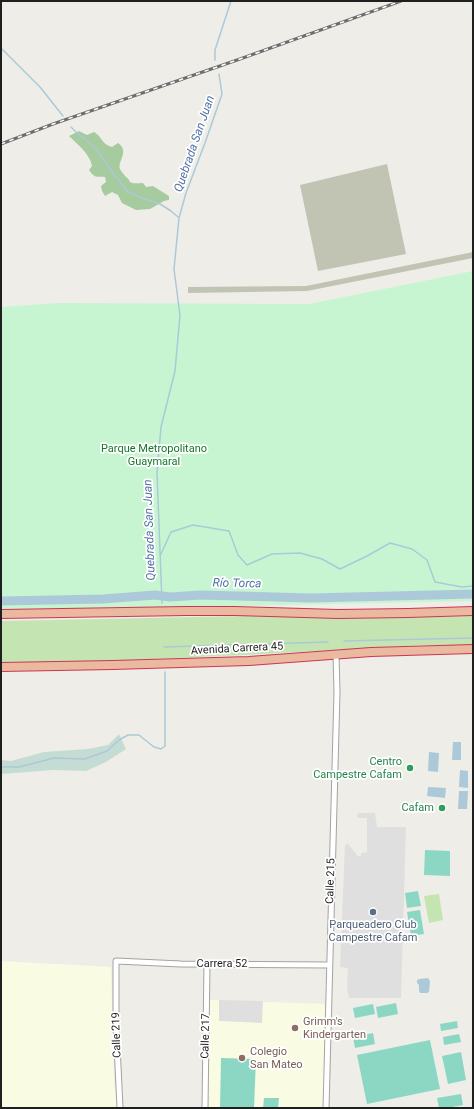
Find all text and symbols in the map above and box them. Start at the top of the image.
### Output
water label: Quebrada San Juan [172,94,218,194]
park label: Parque Metropolitano Guaymaral [101,442,207,468]
water label: Quebrada San Juan [141,479,159,581]
water label: Río Torca [212,576,262,592]
street label: Avenida Carrera 45 [190,640,284,658]
place label: Centro Campestre Cafam [313,755,402,781]
marker: Centro Campestre Cafam [405,763,415,773]
place label: Cafam [401,801,434,815]
marker: Cafam [437,803,447,813]
street label: Calle 215 [324,858,338,904]
marker: Parqueadero Club Campestre Cafam [368,907,378,917]
place label: Parqueadero Club Campestre Cafam [329,918,417,944]
street label: Carrera 52 [197,957,247,971]
street label: Calle 219 [110,1012,124,1058]
street label: Calle 217 [199,1013,213,1059]
place label: Grimm's Kindergarten [303,1015,366,1041]
marker: Grimm's Kindergarten [290,1023,300,1033]
place label: Colegio San Mateo [250,1045,303,1071]
marker: Colegio San Mateo [237,1053,247,1063]

